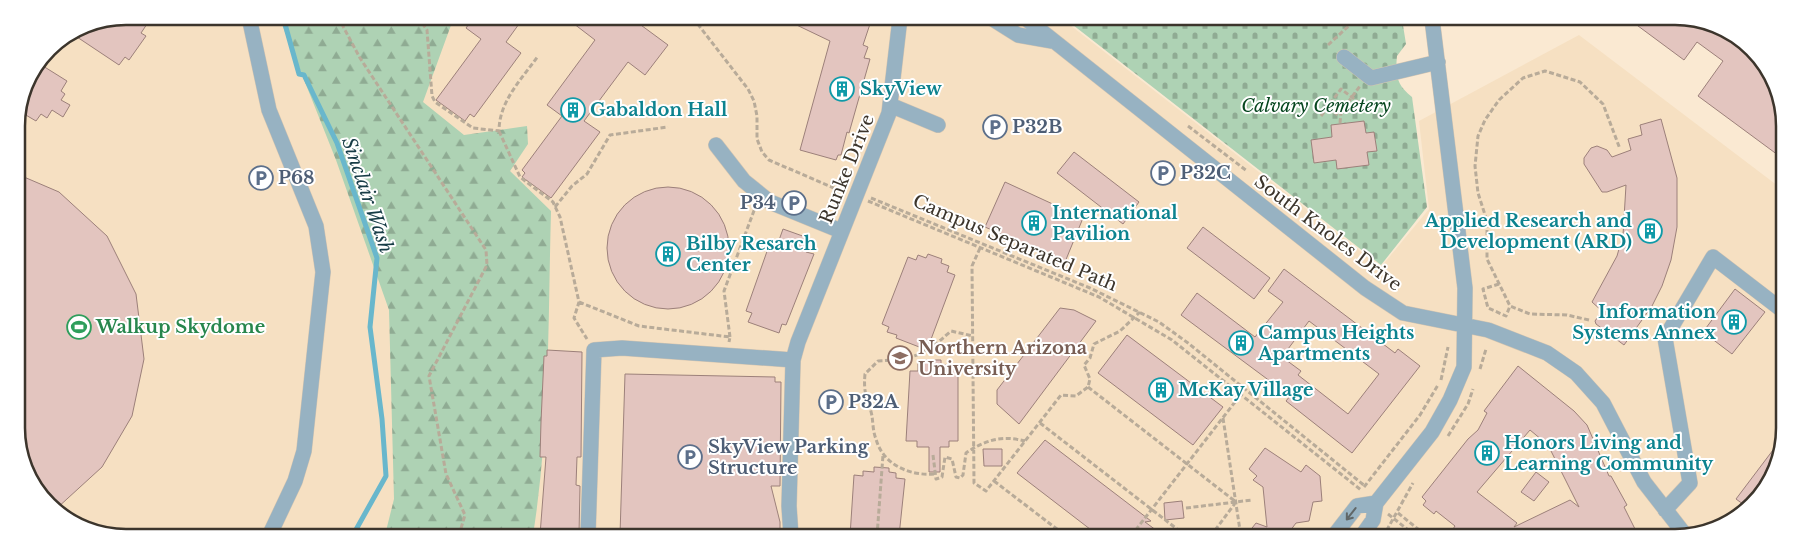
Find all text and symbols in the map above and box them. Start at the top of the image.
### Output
building icon: SkyView [829,76,855,102]
place label: SkyView [860,78,943,100]
park label: Calvary Cemetery [1241,95,1391,117]
building icon: Gabaldon Hall [560,97,586,123]
place label: Gabaldon Hall [590,99,728,121]
street label: Runke Drive [815,111,879,227]
parking icon: P32B [982,114,1008,140]
place label: P32B [1012,116,1062,138]
water label: Sinclair Wash [337,134,398,256]
parking icon: P32C [1150,160,1176,186]
place label: P32C [1180,162,1231,184]
parking icon: P68 [248,165,274,191]
place label: P68 [278,167,314,189]
street label: South Knoles Drive [1250,170,1406,296]
parking icon: P34 [781,190,807,216]
street label: Campus Separated Path [910,190,1120,296]
place label: P34 [740,192,776,214]
place label: International Pavilion [1052,202,1178,245]
building icon: International Pavilion [1021,210,1047,236]
place label: Applied Research and Development (ARD) [1424,210,1632,253]
building icon: Applied Research and Development (ARD) [1637,218,1663,244]
place label: Bilby Resarch Center [686,233,817,276]
building icon: Bilby Resarch Center [655,241,681,267]
place label: Information Systems Annex [1572,301,1716,344]
building icon: Information Systems Annex [1721,309,1747,335]
sports icon: Walkup Skydome [66,314,92,340]
place label: Walkup Skydome [95,316,265,338]
place label: Campus Heights Apartments [1257,322,1414,365]
building icon: Campus Heights Apartments [1228,330,1254,356]
place label: Northern Arizona University [918,337,1088,380]
school or university icon: Northern Arizona University [887,345,913,371]
building icon: McKay Village [1148,377,1174,403]
place label: McKay Village [1178,379,1313,401]
parking icon: P32A [818,389,844,415]
place label: P32A [848,391,900,413]
place label: Honors Living and Learning Community [1504,432,1713,475]
place label: SkyView Parking Structure [708,436,870,479]
building icon: Honors Living and Learning Community [1474,440,1500,466]
parking icon: SkyView Parking Structure [677,444,703,470]
one-way arrow [1346,507,1357,520]

